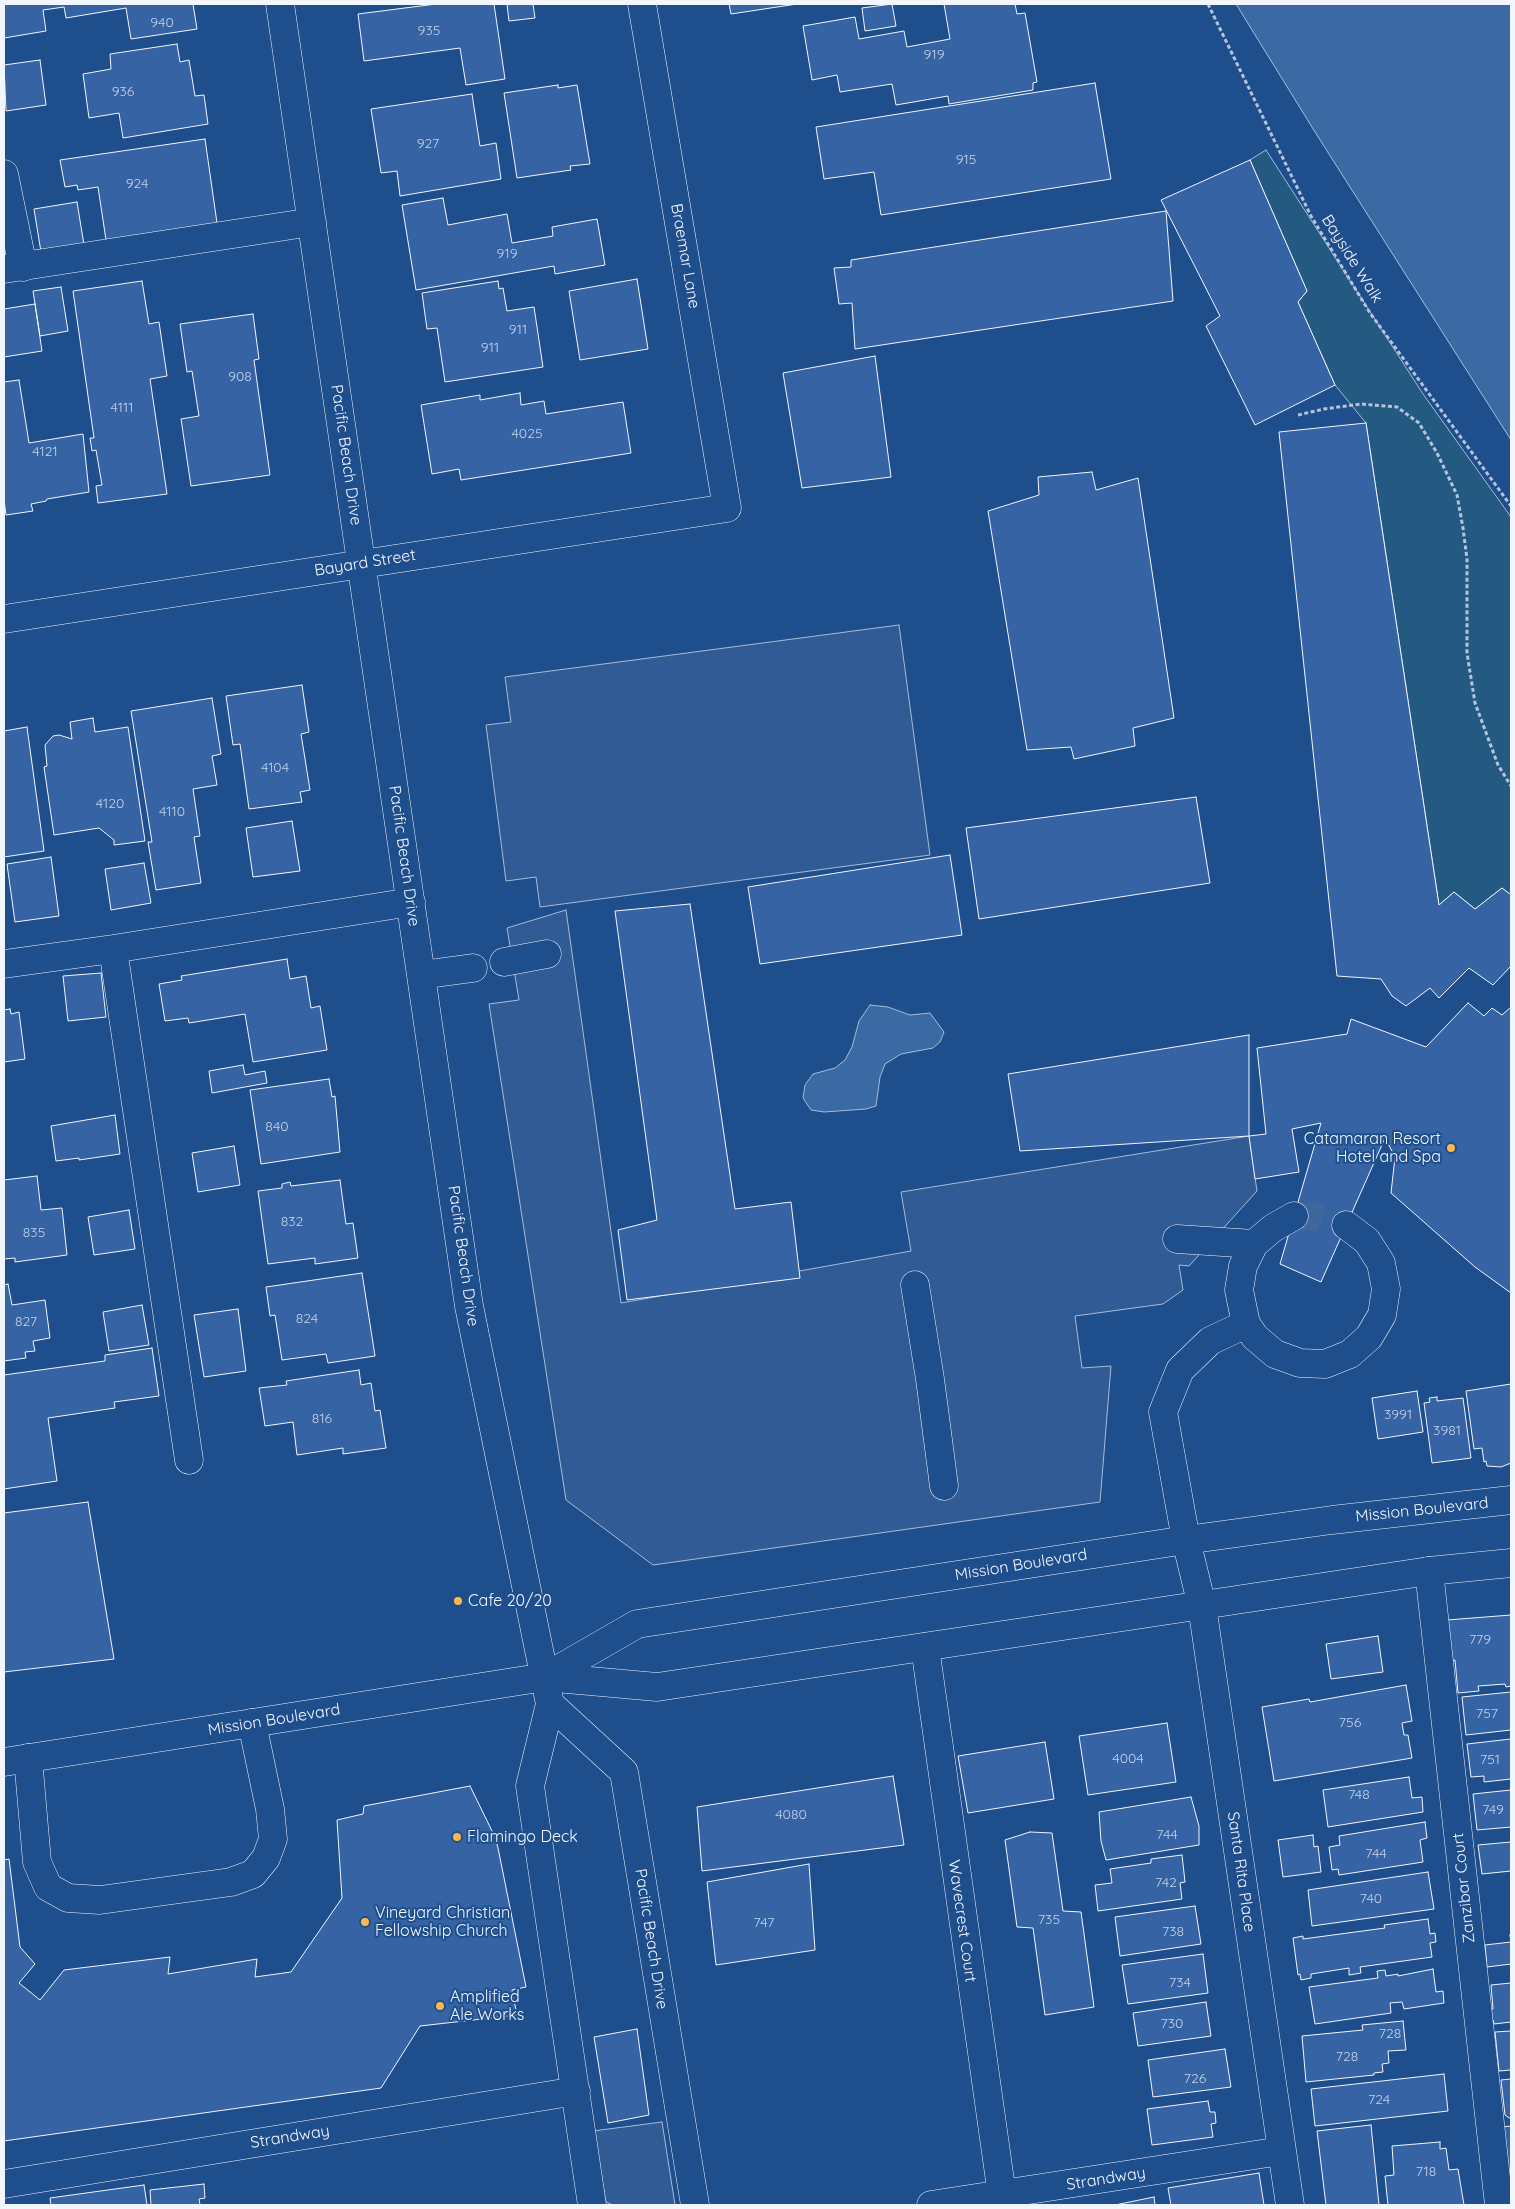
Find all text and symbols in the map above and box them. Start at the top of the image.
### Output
house number: 940 [150,15,174,31]
house number: 935 [418,23,440,39]
house number: 919 [924,47,944,63]
house number: 936 [112,84,134,100]
house number: 927 [417,136,439,152]
house number: 915 [956,152,976,168]
house number: 924 [126,176,148,192]
street label: Braemar Lane [666,202,704,310]
street label: Bayside Walk [1317,211,1387,307]
house number: 919 [497,246,517,262]
house number: 911 [509,322,527,338]
house number: 911 [481,340,499,356]
house number: 908 [228,369,252,385]
street label: Pacific Beach Drive [327,383,365,527]
house number: 4111 [111,400,133,416]
house number: 4025 [511,426,543,442]
house number: 4121 [32,444,58,460]
street label: Bayard Street [313,546,417,580]
house number: 4104 [261,760,289,776]
street label: Pacific Beach Drive [385,784,423,928]
house number: 4120 [96,796,124,812]
house number: 4110 [159,804,185,820]
house number: 840 [265,1119,289,1135]
place label: Catamaran Resort Hotel and Spa [1304,1129,1441,1167]
marker: Catamaran Resort Hotel and Spa [1445,1142,1457,1154]
street label: Pacific Beach Drive [444,1184,482,1328]
house number: 832 [281,1214,303,1230]
house number: 835 [23,1225,45,1241]
house number: 824 [296,1311,318,1327]
house number: 827 [15,1314,37,1330]
house number: 3991 [1384,1407,1412,1423]
house number: 816 [312,1411,332,1427]
house number: 3981 [1433,1423,1461,1439]
street label: Mission Boulevard [1355,1493,1489,1527]
street label: Mission Boulevard [953,1545,1089,1585]
place label: Cafe 20/20 [468,1591,552,1611]
marker: Cafe 20/20 [452,1595,464,1607]
house number: 779 [1469,1632,1491,1648]
street label: Mission Boulevard [206,1700,342,1740]
house number: 757 [1476,1706,1498,1722]
house number: 756 [1339,1715,1361,1731]
house number: 4004 [1112,1751,1144,1767]
house number: 751 [1480,1752,1500,1768]
house number: 748 [1348,1787,1370,1803]
house number: 749 [1482,1802,1504,1818]
house number: 4080 [775,1807,807,1823]
street label: Santa Rita Place [1223,1811,1259,1933]
place label: Flamingo Deck [467,1827,578,1847]
house number: 744 [1156,1827,1178,1843]
marker: Flamingo Deck [451,1831,463,1843]
street label: Zanzibar Court [1449,1832,1479,1944]
house number: 744 [1365,1846,1387,1862]
street label: Wavecrest Court [944,1859,980,1983]
street label: Pacific Beach Drive [630,1867,672,2011]
house number: 742 [1155,1875,1177,1891]
house number: 740 [1360,1891,1382,1907]
place label: Vineyard Christian Fellowship Church [375,1903,510,1941]
house number: 735 [1038,1912,1060,1928]
house number: 747 [754,1915,774,1931]
marker: Vineyard Christian Fellowship Church [359,1916,371,1928]
house number: 738 [1162,1924,1184,1940]
house number: 734 [1169,1975,1191,1991]
place label: Amplified Ale Works [450,1987,524,2025]
marker: Amplified Ale Works [434,2000,446,2012]
house number: 730 [1161,2016,1183,2032]
house number: 728 [1379,2026,1401,2042]
house number: 728 [1336,2049,1358,2065]
house number: 726 [1184,2071,1206,2087]
house number: 724 [1368,2092,1390,2108]
street label: Strandway [249,2121,331,2153]
street label: Strandway [1065,2163,1147,2195]
house number: 718 [1416,2164,1436,2180]

